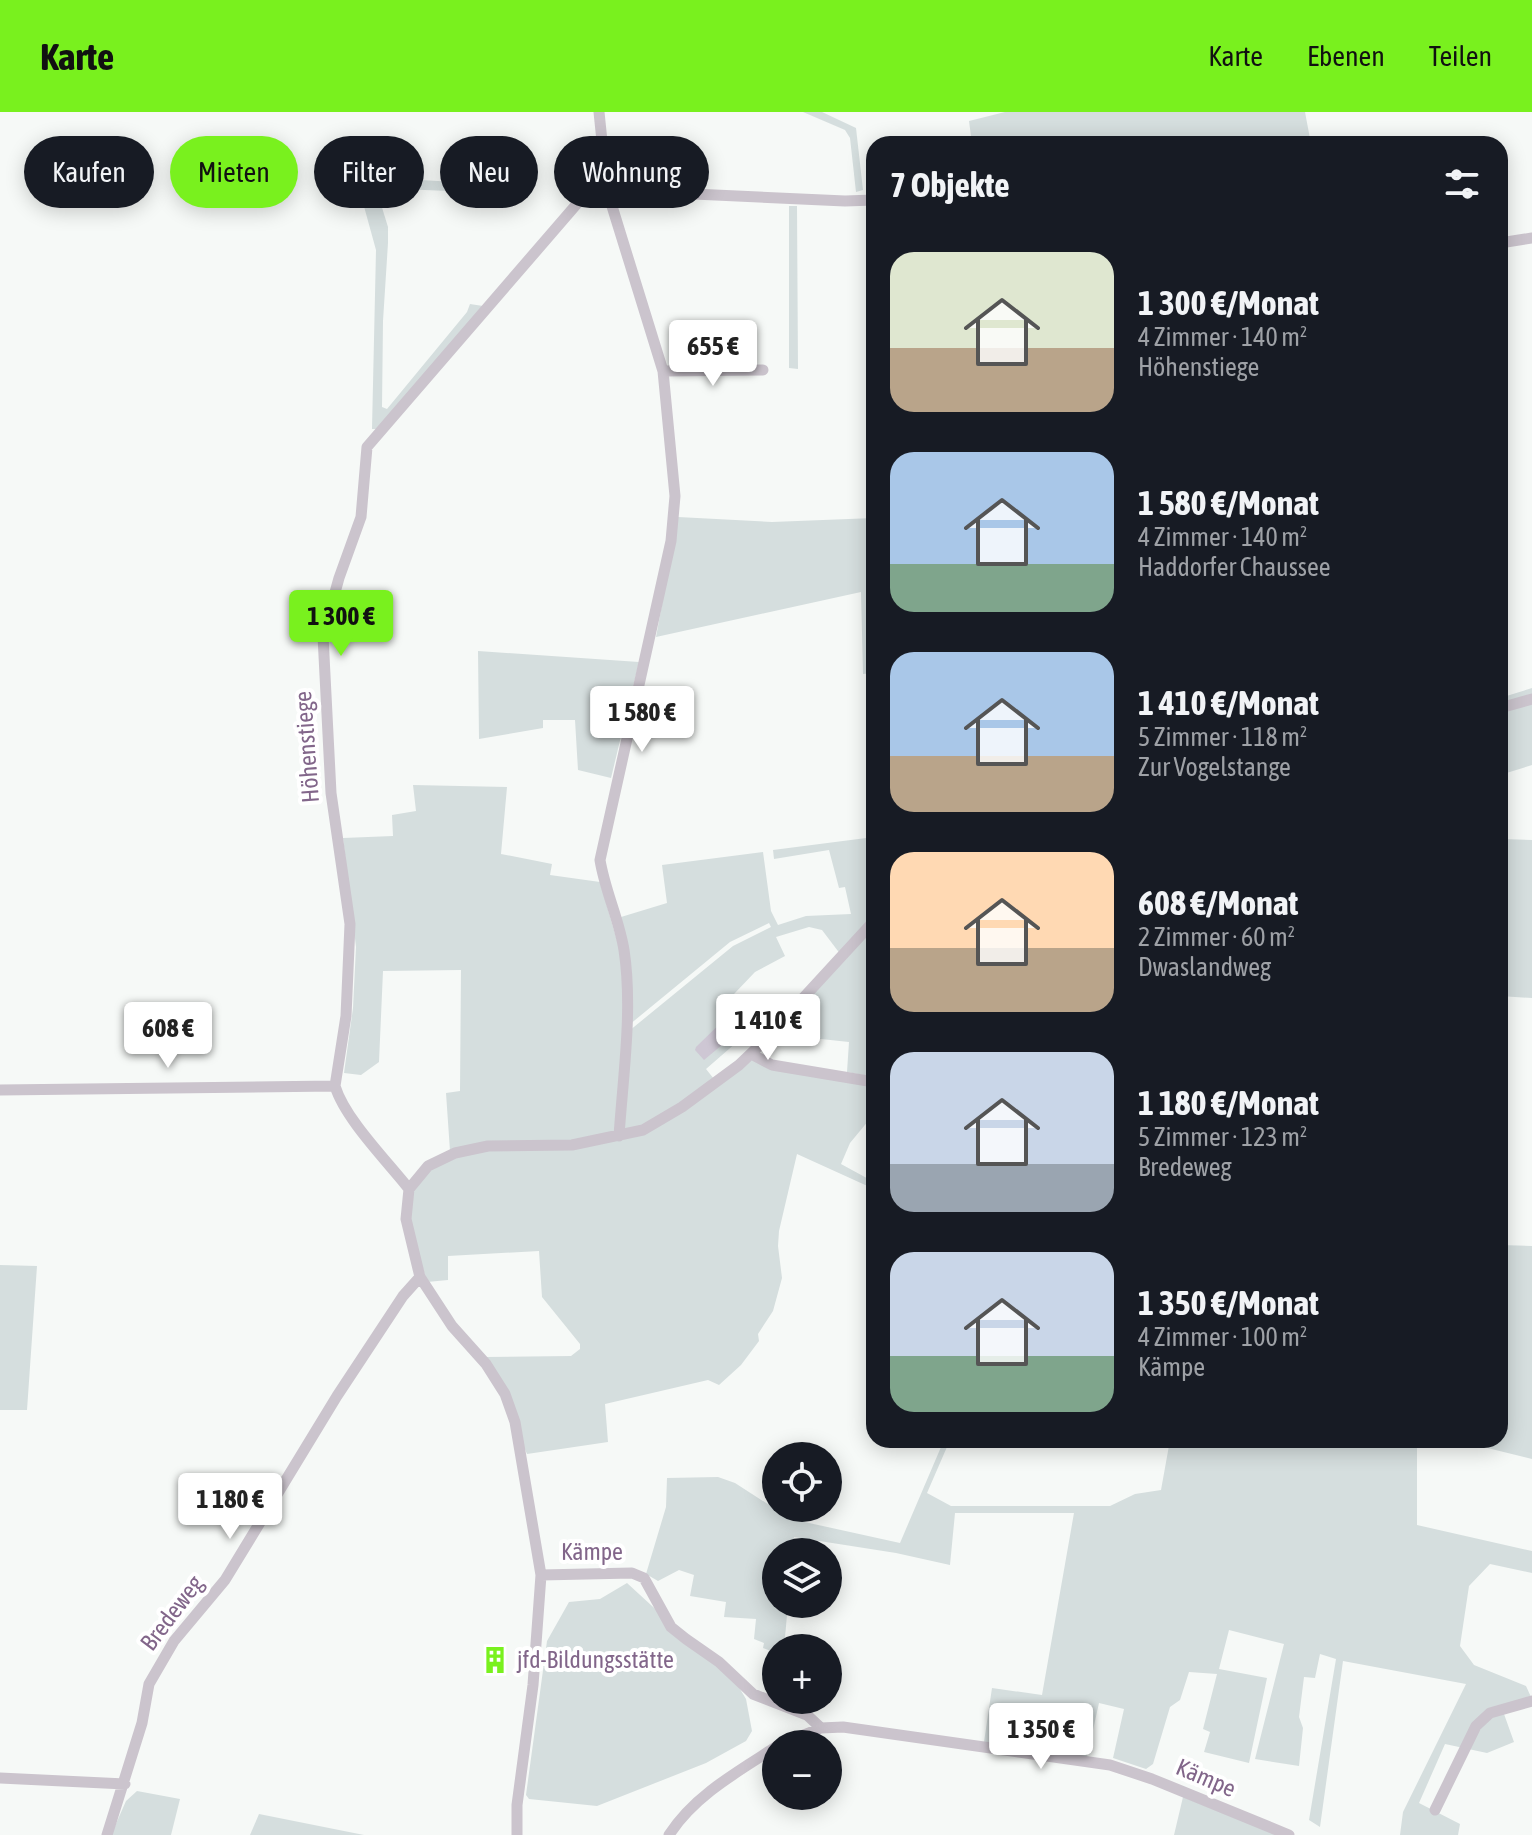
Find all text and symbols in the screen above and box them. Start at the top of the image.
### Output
text: Karte [40,35,114,78]
text: Karte [1208,40,1263,72]
text: Ebenen [1307,40,1385,72]
text: Teilen [1429,40,1492,72]
chip: Kaufen [24,136,154,208]
chip: Mieten [170,136,298,208]
chip: Filter [314,136,424,208]
chip: Neu [440,136,538,208]
chip: Wohnung [554,136,709,208]
icon: filters [1440,162,1484,206]
text: 7 Objekte [890,165,1010,204]
text: 1 300 €/Monat [1138,283,1319,322]
icon: home [954,284,1050,380]
pin: 655 € [657,320,769,388]
text: 4 Zimmer · 140 m² [1138,322,1307,352]
text: 655 € [687,331,739,361]
text: Höhenstiege [1138,352,1259,382]
text: 1 580 €/Monat [1138,483,1319,522]
icon: home [954,484,1050,580]
text: 4 Zimmer · 140 m² [1138,522,1307,552]
text: Haddorfer Chaussee [1138,552,1330,582]
pin: 1 300 € [267,590,415,658]
text: 1 300 € [307,601,375,631]
text: 1 410 €/Monat [1138,683,1319,722]
icon: home [954,684,1050,780]
pin: 1 580 € [568,686,716,754]
street label: Höhenstiege [289,690,324,804]
text: 1 580 € [608,697,676,727]
text: 5 Zimmer · 118 m² [1138,722,1307,752]
text: Zur Vogelstange [1138,752,1291,782]
text: 608 €/Monat [1138,883,1298,922]
icon: home [954,884,1050,980]
text: 2 Zimmer · 60 m² [1138,922,1295,952]
text: Dwaslandweg [1138,952,1271,982]
pin: 1 410 € [694,994,842,1062]
pin: 608 € [112,1002,224,1070]
text: 1 410 € [734,1005,802,1035]
text: 608 € [142,1013,194,1043]
text: 1 180 €/Monat [1138,1083,1319,1122]
icon: home [954,1084,1050,1180]
text: 5 Zimmer · 123 m² [1138,1122,1307,1152]
text: Bredeweg [1138,1152,1232,1182]
text: 1 350 €/Monat [1138,1283,1319,1322]
icon: home [954,1284,1050,1380]
text: 4 Zimmer · 100 m² [1138,1322,1307,1352]
text: Kämpe [1138,1352,1205,1382]
map controls [762,1442,842,1810]
button: locate [762,1442,842,1522]
pin: 1 180 € [156,1473,304,1541]
text: 1 180 € [196,1484,264,1514]
street label: Kämpe [561,1538,623,1565]
button: layers [762,1538,842,1618]
street label: Bredeweg [135,1569,209,1655]
button: + [762,1634,842,1714]
building icon: jfd-Bildungsstätte [480,1645,510,1675]
place label: jfd-Bildungsstätte [516,1646,674,1673]
pin: 1 350 € [967,1703,1115,1771]
text: 1 350 € [1007,1714,1075,1744]
button: − [762,1730,842,1810]
street label: Kämpe [1172,1753,1240,1802]

